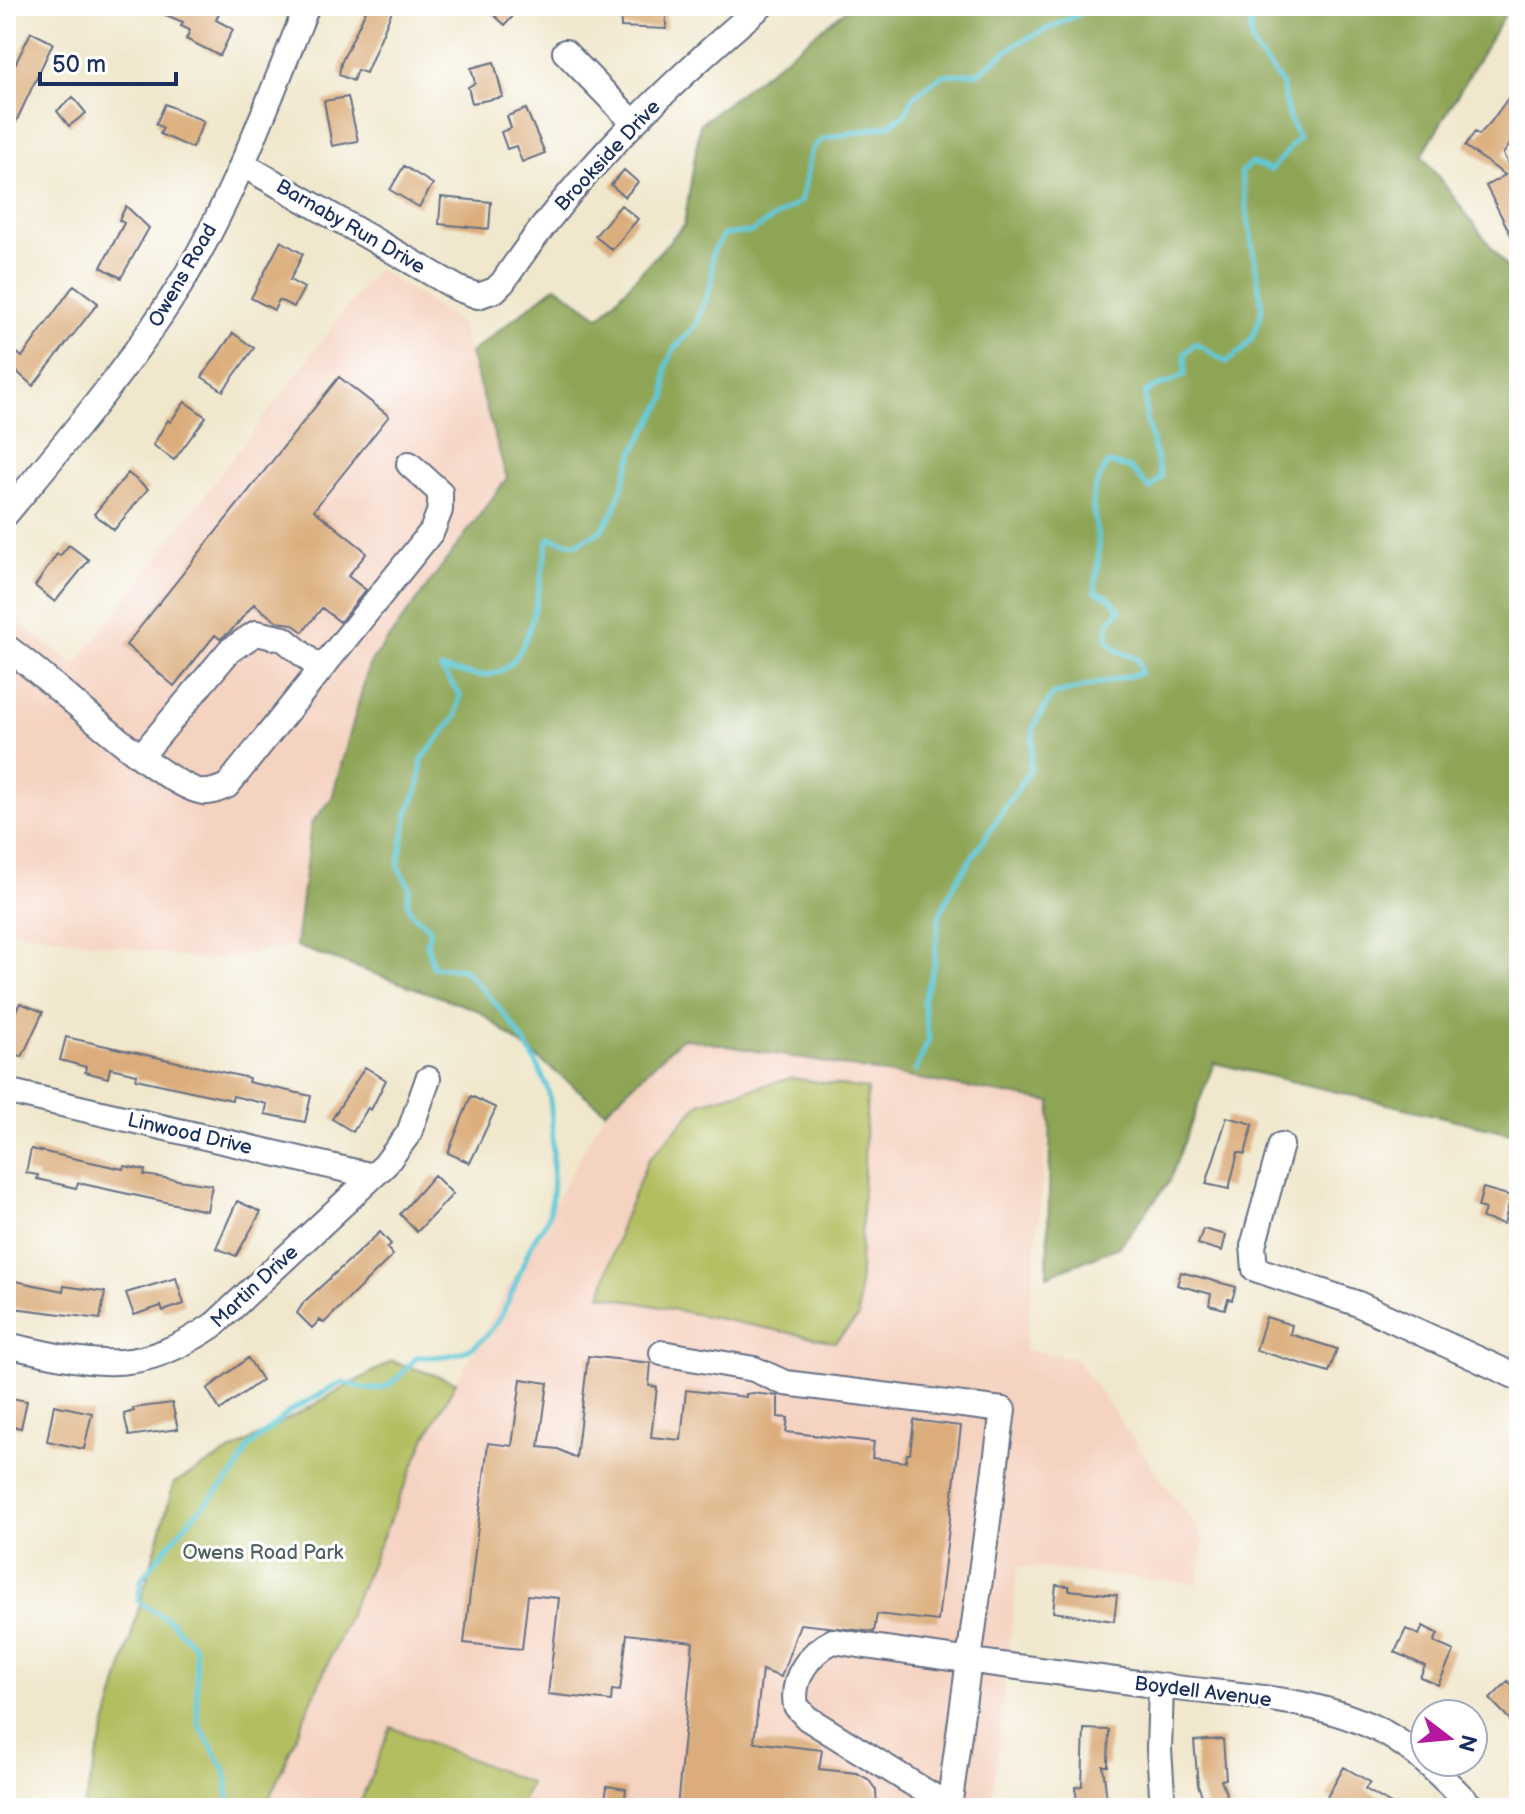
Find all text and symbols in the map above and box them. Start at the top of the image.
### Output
scale bar [40,36,176,86]
text: 50 m [52,50,106,79]
street label: Brookside Drive [550,95,665,216]
street label: Barnaby Run Drive [272,174,429,279]
street label: Owens Road [144,220,222,331]
street label: Linwood Drive [125,1108,255,1160]
street label: Martin Drive [206,1240,303,1333]
park label: Owens Road Park [183,1541,344,1565]
street label: Boydell Avenue [1133,1672,1273,1712]
north arrow [1409,1698,1489,1778]
text: N [1452,1731,1482,1755]

